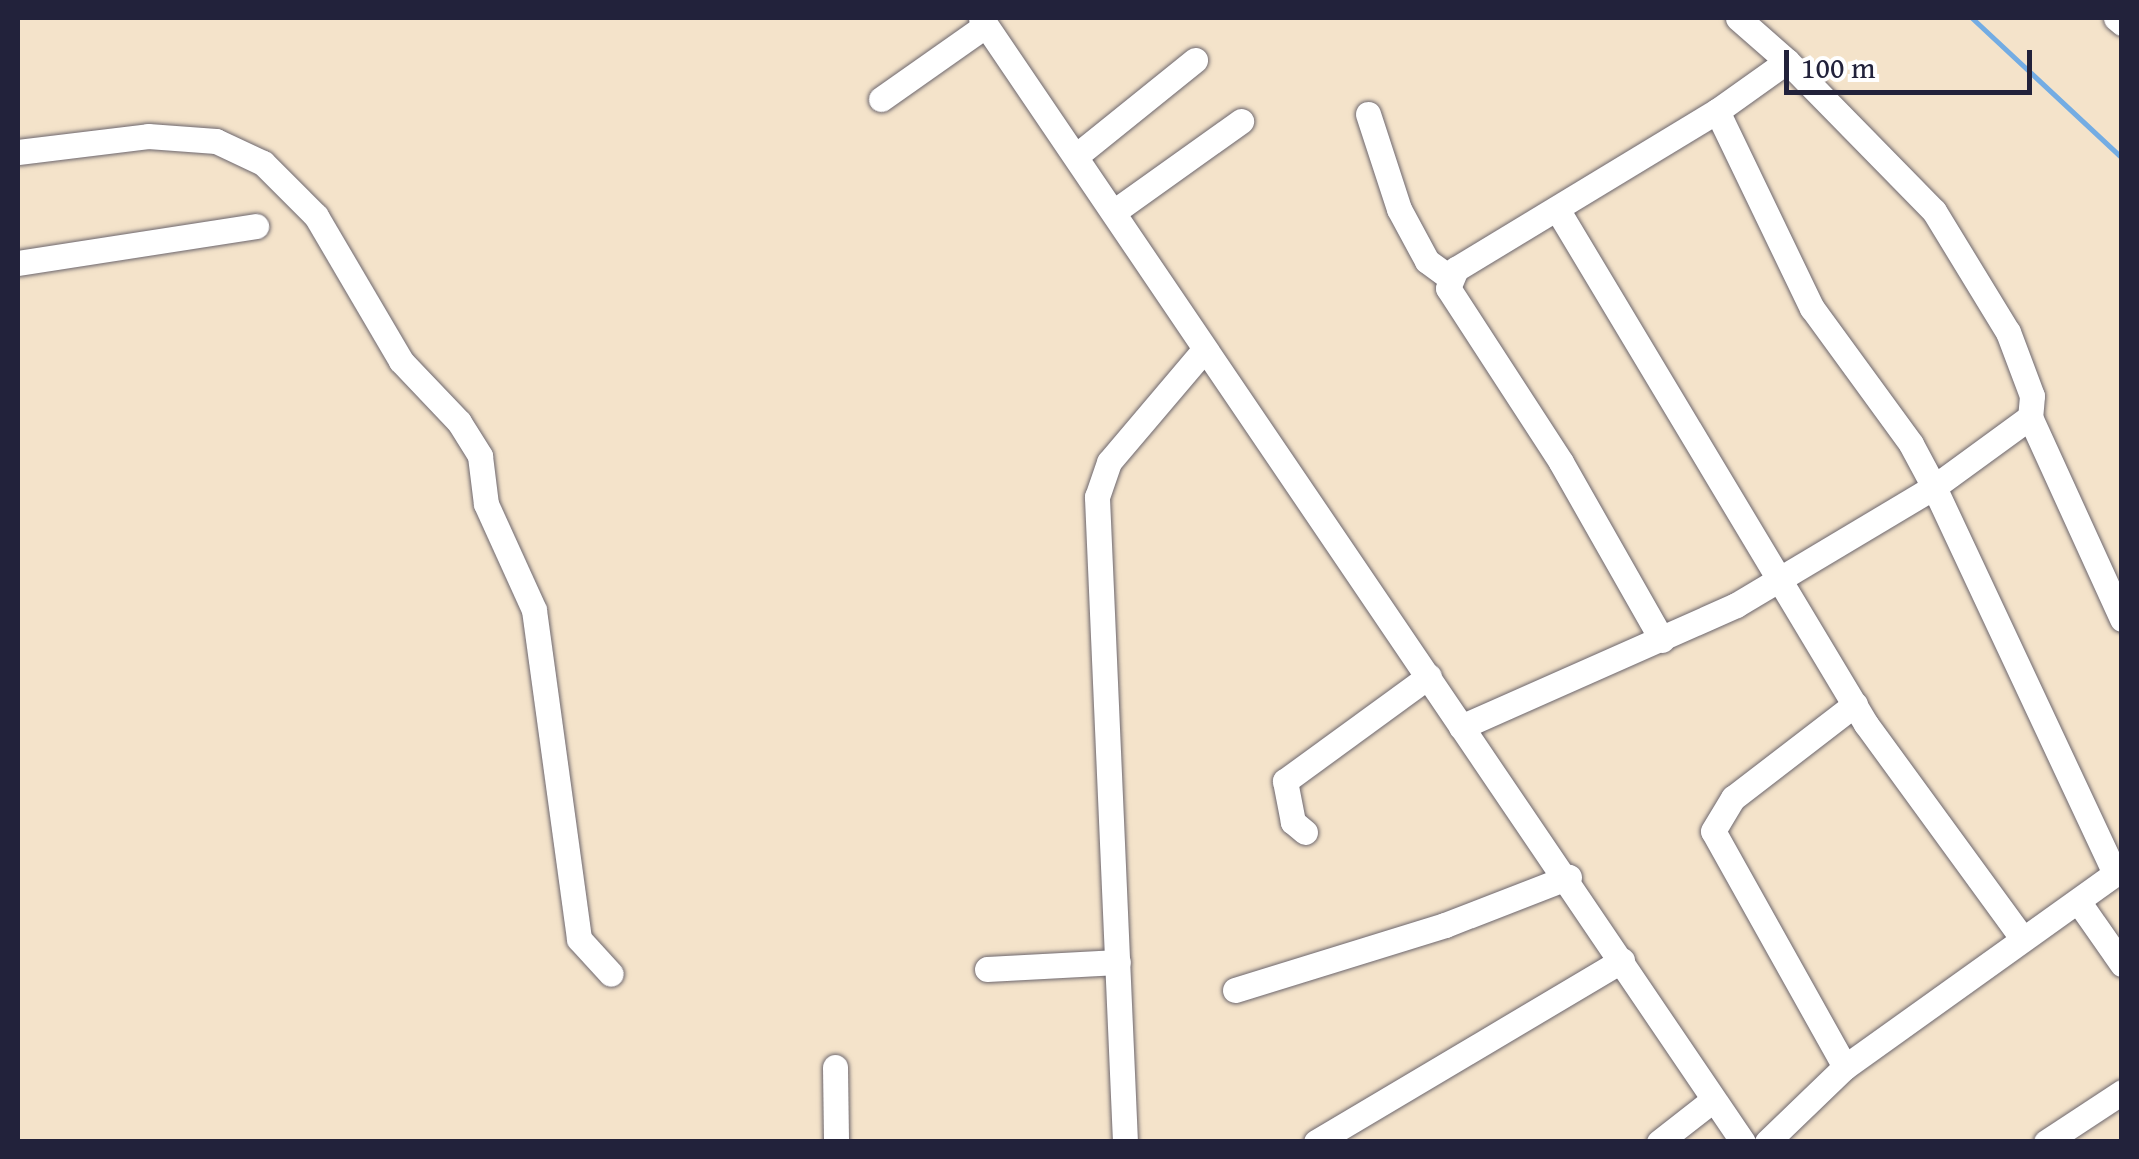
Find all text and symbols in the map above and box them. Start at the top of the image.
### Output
scale bar [1789,30,2036,92]
text: 100 m [1801,45,1875,89]

